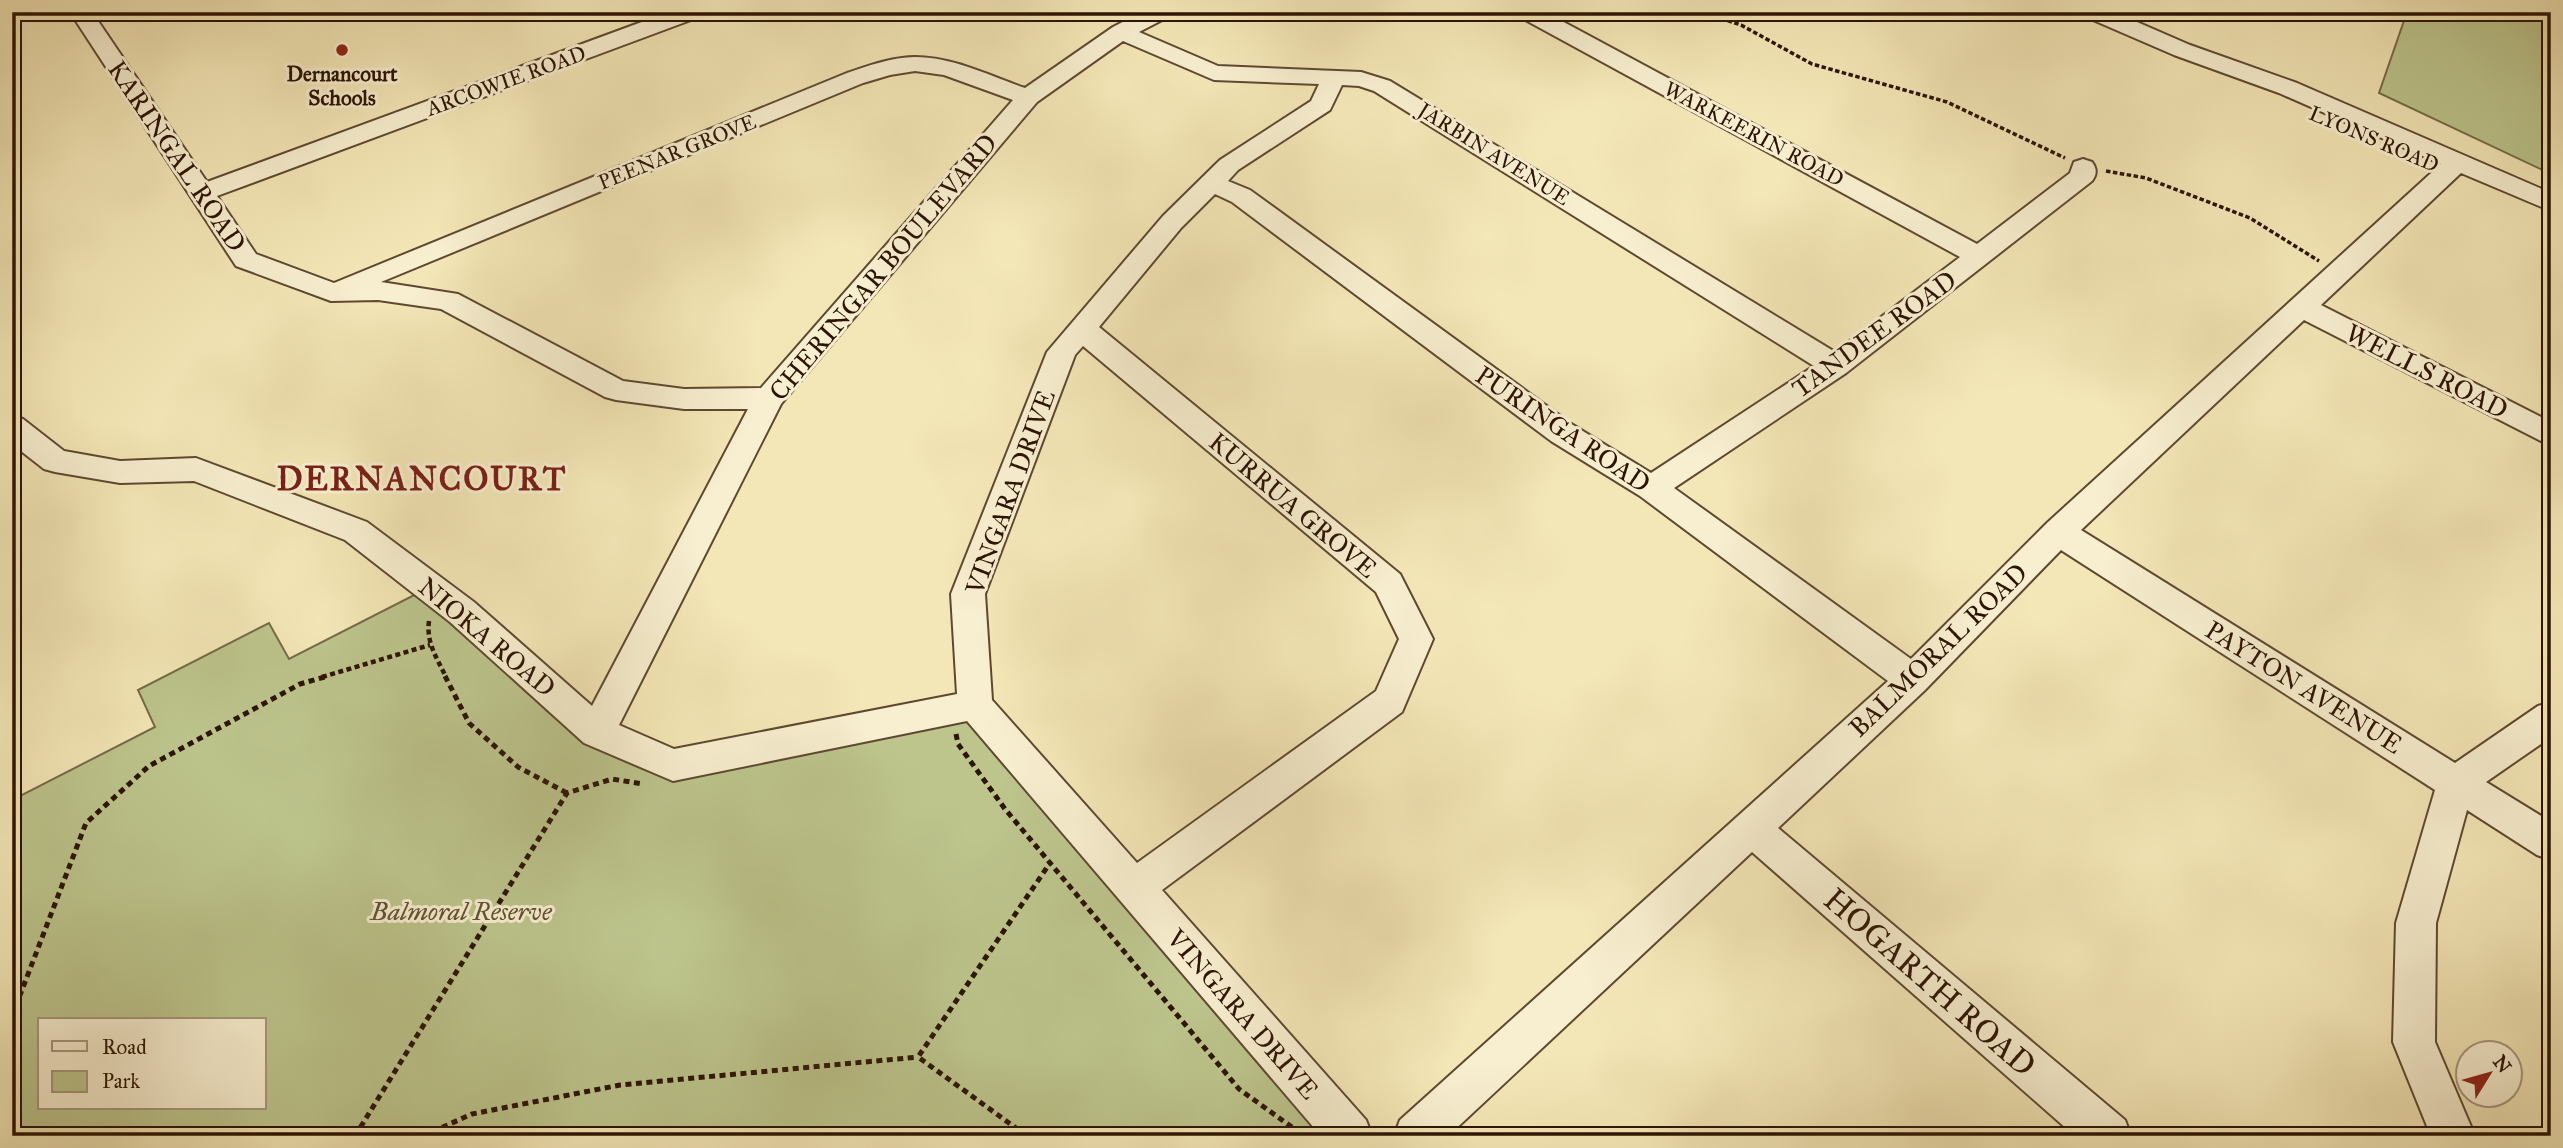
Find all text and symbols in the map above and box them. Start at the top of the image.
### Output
street label: ARCOWIE ROAD [422,40,589,122]
marker: Dernancourt Schools [334,42,350,58]
street label: KARINGAL ROAD [101,54,253,258]
place label: Dernancourt Schools [287,61,398,111]
street label: WARKEERIN ROAD [1660,76,1848,192]
street label: JARBIN AVENUE [1412,96,1575,211]
street label: LYONS ROAD [2305,100,2443,178]
street label: PEENAR GROVE [594,108,760,196]
street label: CHERINGAR BOULEVARD [762,127,1004,407]
street label: TANDEE ROAD [1786,264,1962,404]
street label: WELLS ROAD [2341,316,2513,426]
street label: PURINGA ROAD [1469,359,1657,499]
street label: VINGARA DRIVE [958,385,1062,600]
street label: KURRUA GROVE [1202,425,1384,585]
district label: DERNANCOURT [277,459,567,499]
street label: BALMORAL ROAD [1842,557,2034,743]
street label: NIOKA ROAD [412,570,562,704]
street label: PAYTON AVENUE [2200,614,2408,760]
street label: HOGARTH ROAD [1816,880,2044,1085]
park label: Balmoral Reserve [369,895,553,927]
street label: VINGARA DRIVE [1160,922,1326,1106]
legend [38,1018,266,1110]
text: Road [102,1034,147,1060]
north arrow [2454,1040,2524,1110]
text: N [2488,1051,2516,1077]
text: Park [102,1068,140,1094]

